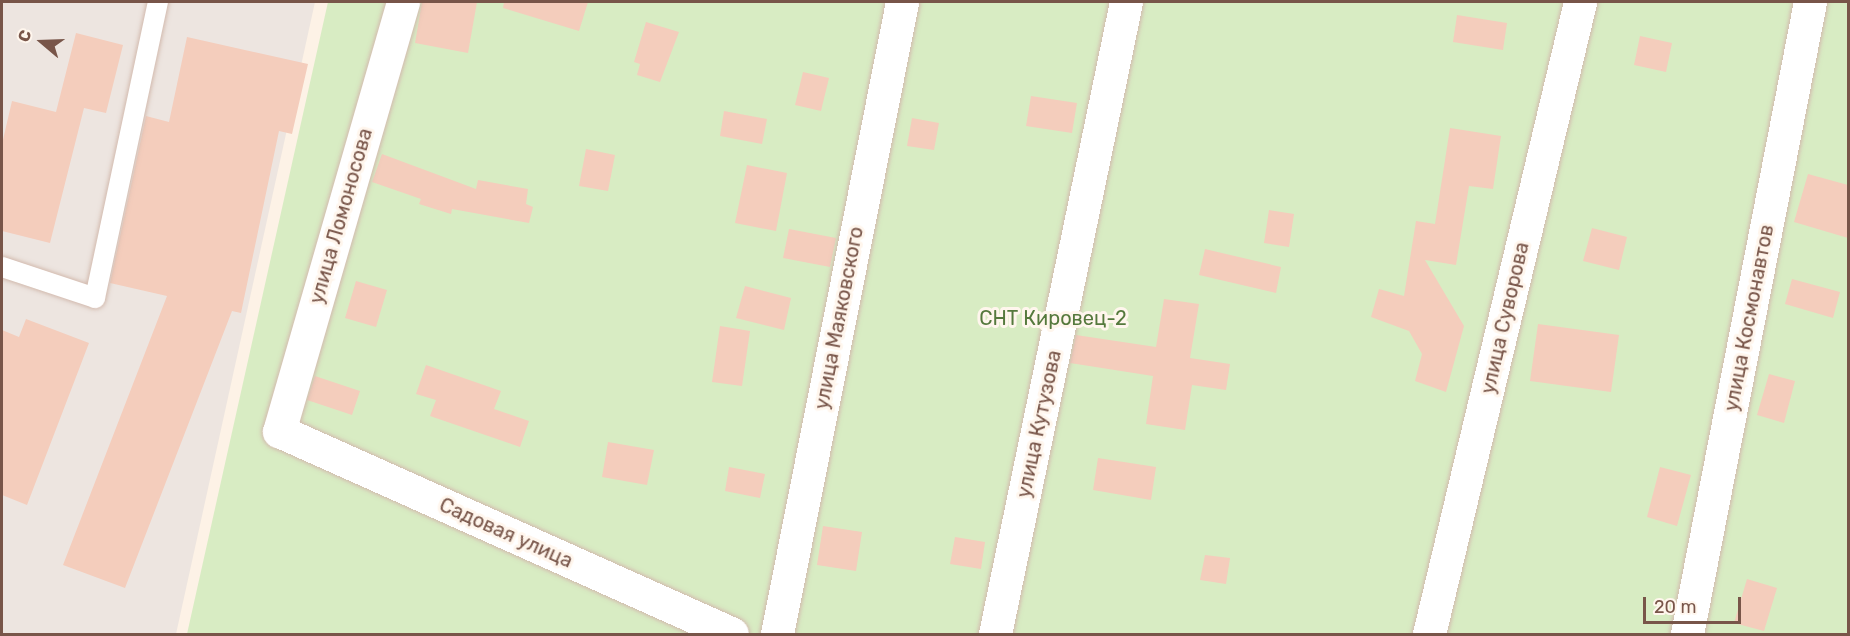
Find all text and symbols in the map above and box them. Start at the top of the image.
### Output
north arrow [12,12,72,72]
text: С [14,28,35,44]
street label: улица Ломоносова [304,125,378,307]
street label: улица Космонавтов [1719,223,1779,413]
street label: улица Маяковского [809,225,869,411]
street label: улица Суворова [1476,240,1534,396]
park label: СНТ Кировец-2 [979,306,1127,330]
street label: улица Кутузова [1012,348,1066,500]
street label: Садовая улица [436,493,576,573]
scale bar [1646,585,1744,623]
text: 20 m [1654,596,1696,618]

